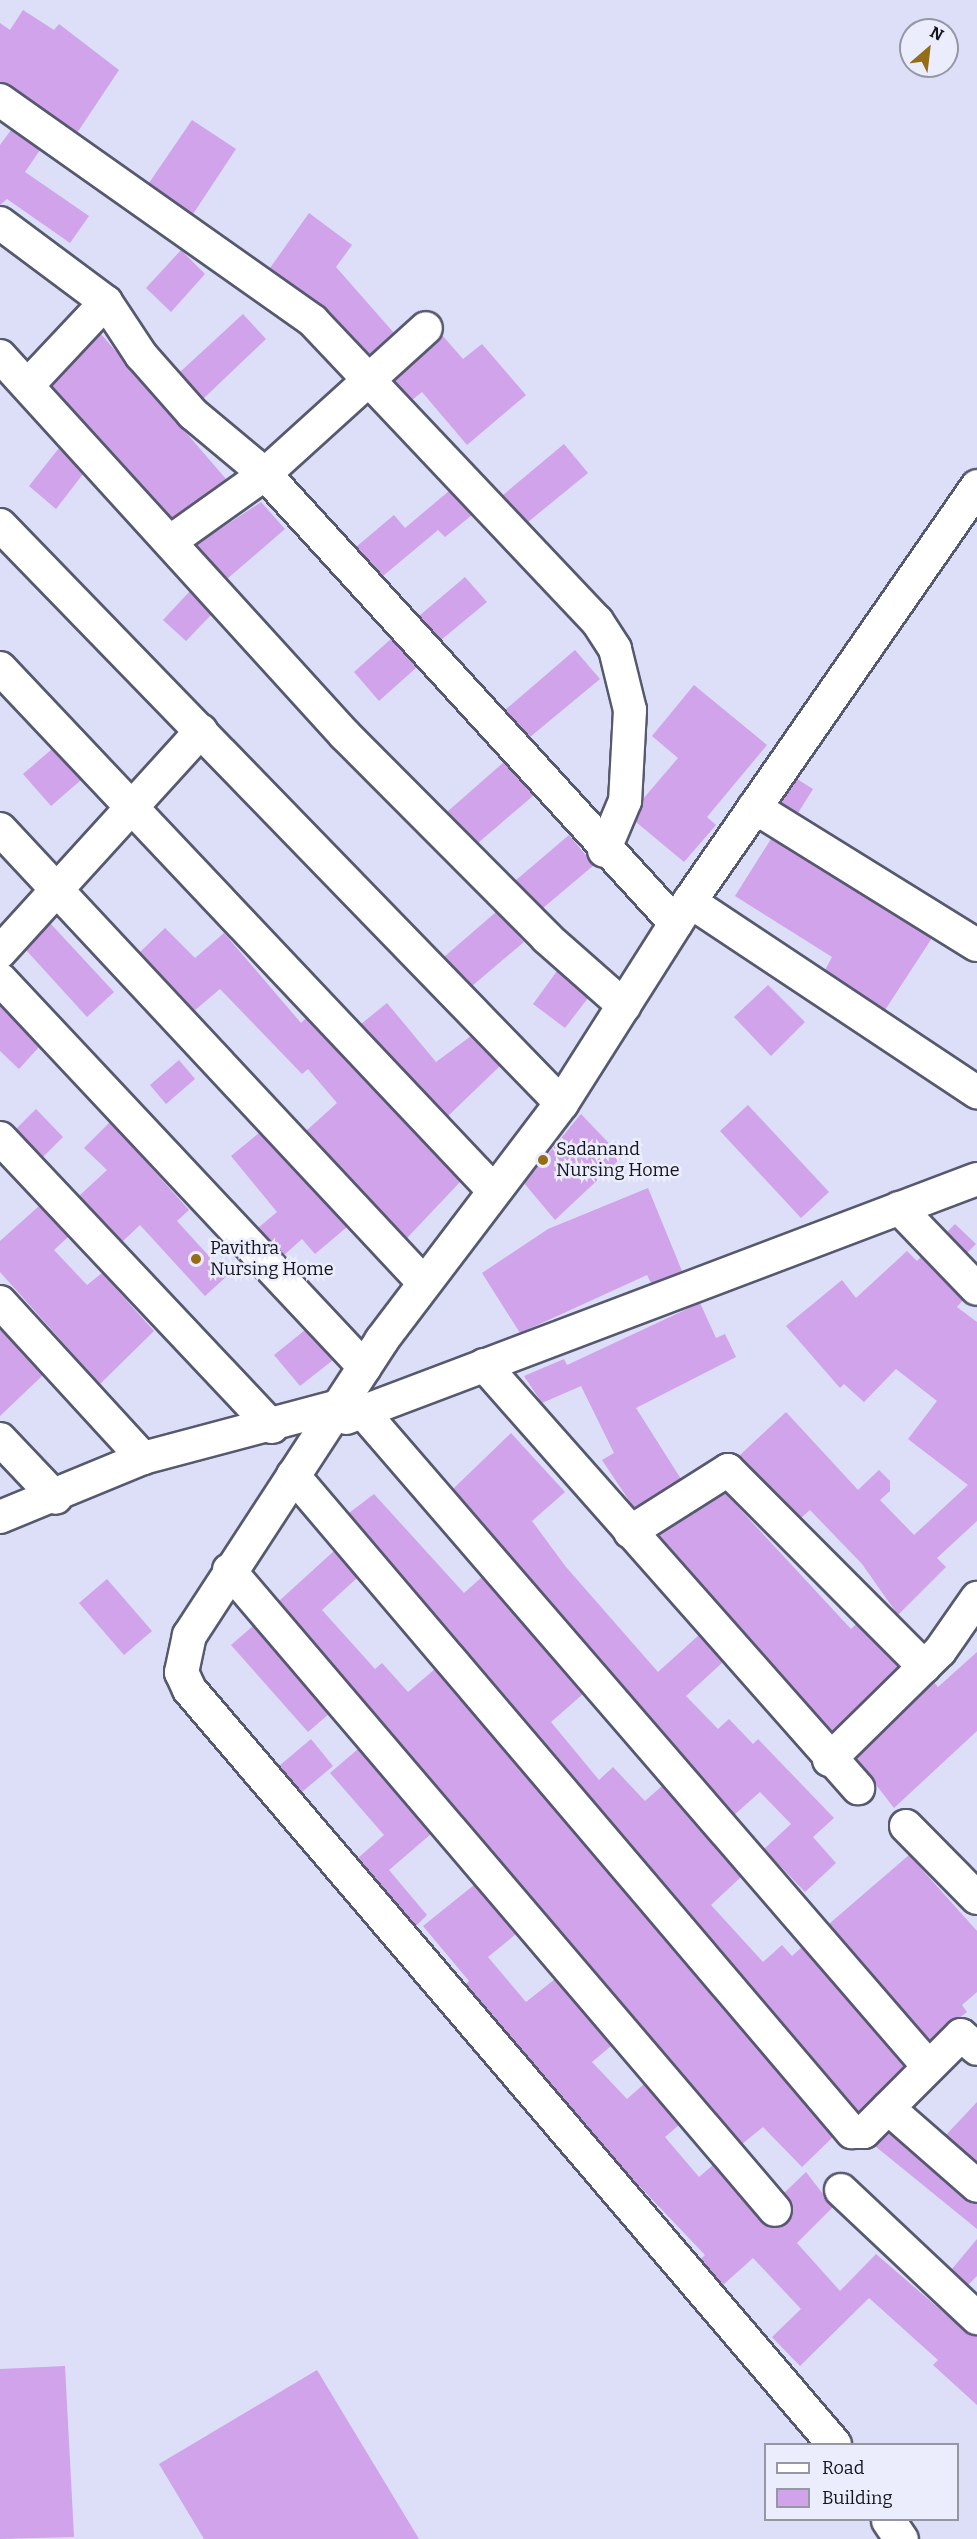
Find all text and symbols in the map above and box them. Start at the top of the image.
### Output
north arrow [899,18,959,78]
text: N [927,22,947,45]
place label: Sadanand Nursing Home [556,1139,680,1182]
marker: Sadanand Nursing Home [534,1151,552,1169]
place label: Pavithra Nursing Home [210,1238,334,1280]
marker: Pavithra Nursing Home [187,1250,205,1268]
legend [764,2443,959,2521]
text: Road [822,2457,864,2479]
text: Building [822,2487,893,2509]

